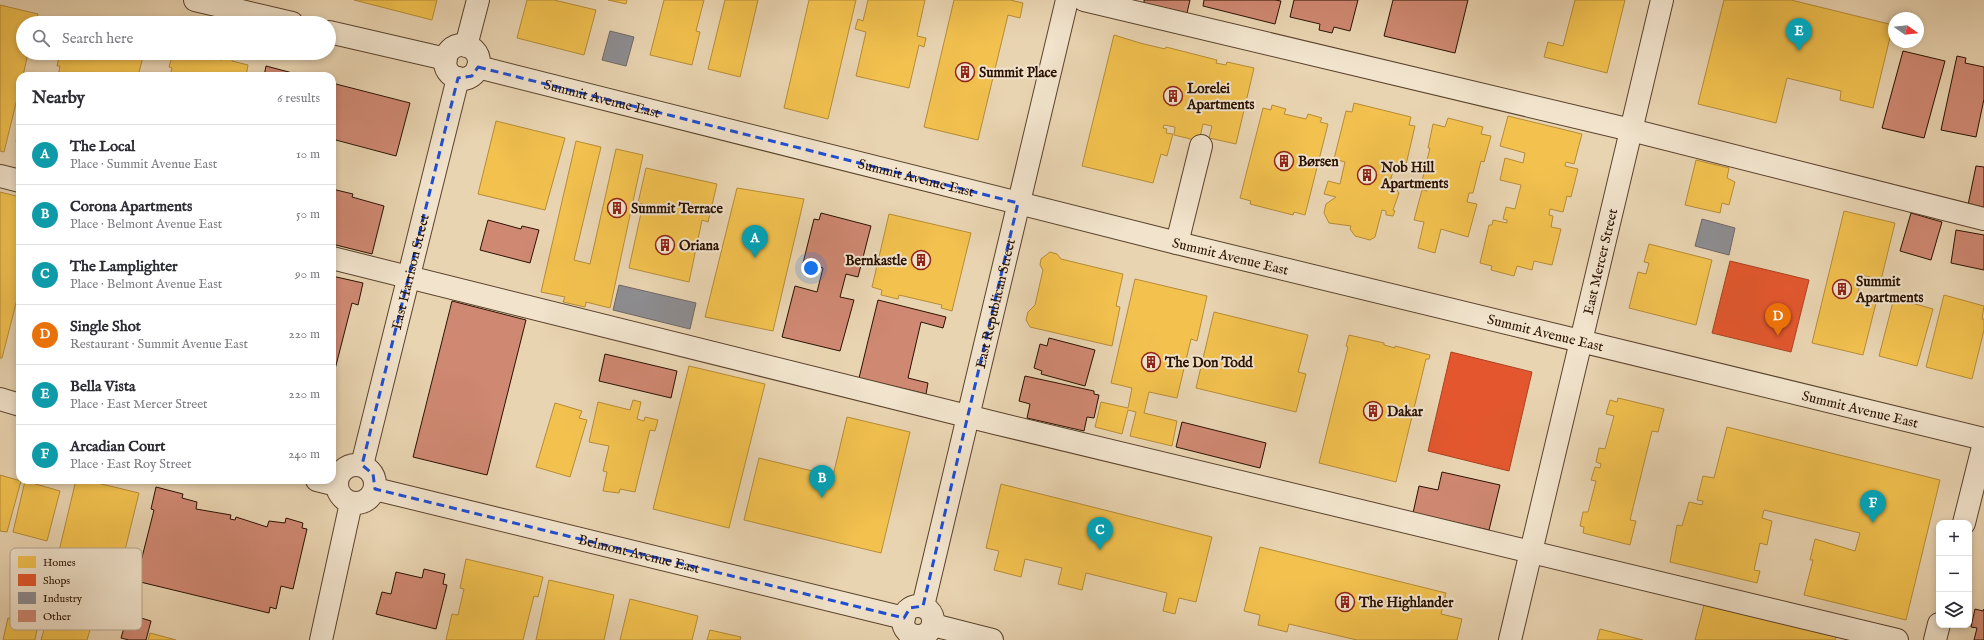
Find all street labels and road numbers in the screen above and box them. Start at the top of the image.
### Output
street label: Summit Avenue East [542,76,662,123]
street label: Summit Avenue East [856,155,976,202]
street label: East Mercer Street [1580,207,1622,317]
street label: East Harrison Street [388,212,434,332]
street label: Summit Avenue East [1170,234,1291,280]
street label: East Republican Street [972,237,1020,370]
street label: Summit Avenue East [1485,311,1605,356]
street label: Summit Avenue East [1800,387,1920,433]
street label: Belmont Avenue East [576,531,702,578]

